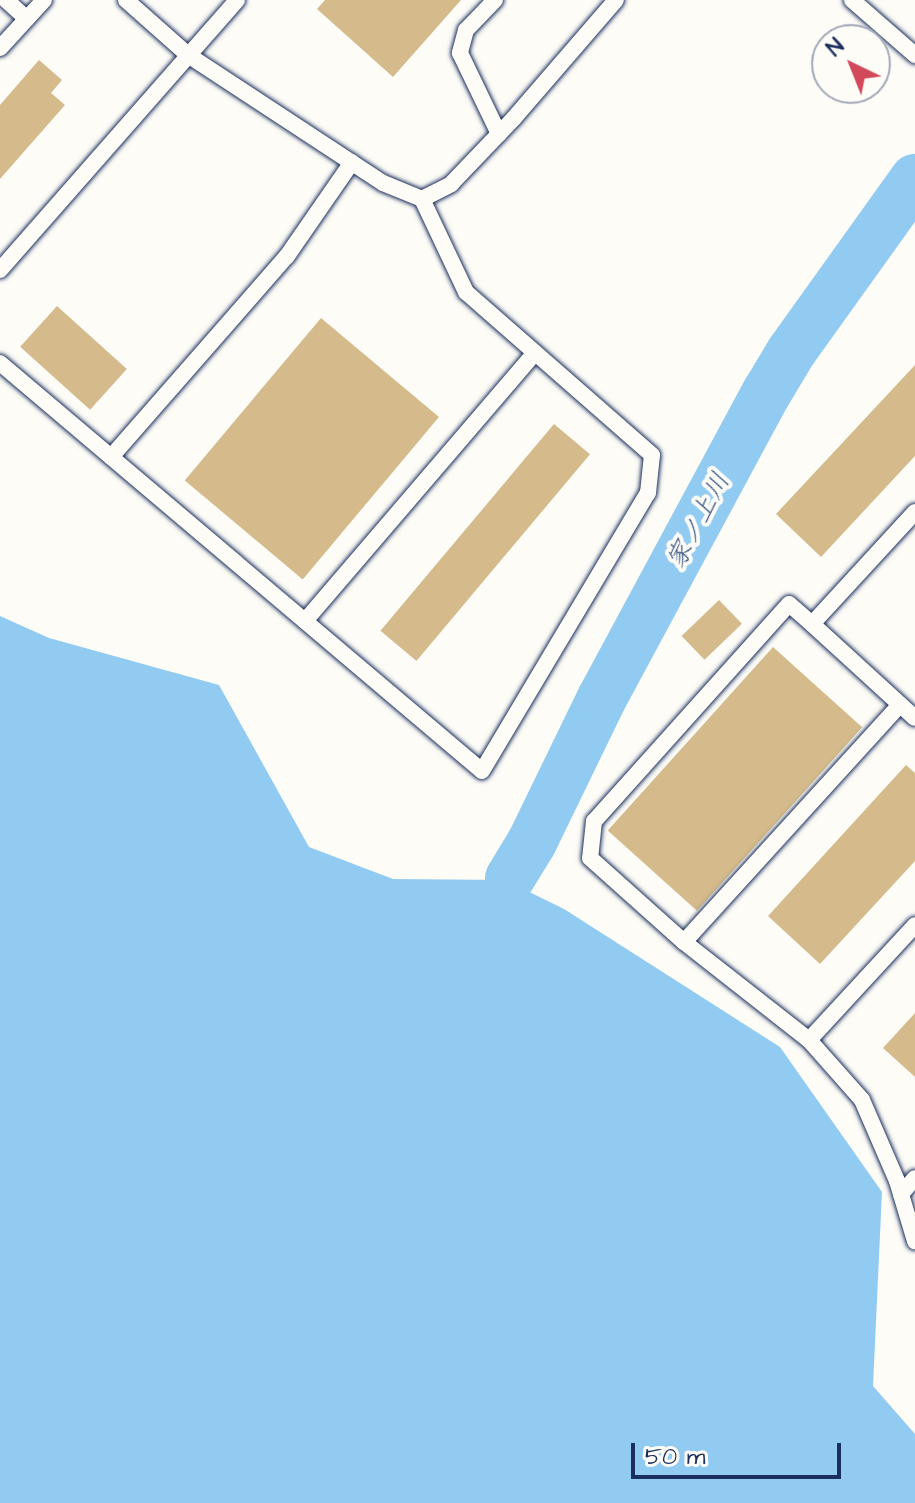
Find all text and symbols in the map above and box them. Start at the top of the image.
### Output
north arrow [811,24,891,104]
text: N [820,32,851,64]
water label: 家ノ上川 [661,468,737,574]
scale bar [635,1427,845,1477]
text: 50 m [645,1440,705,1474]

